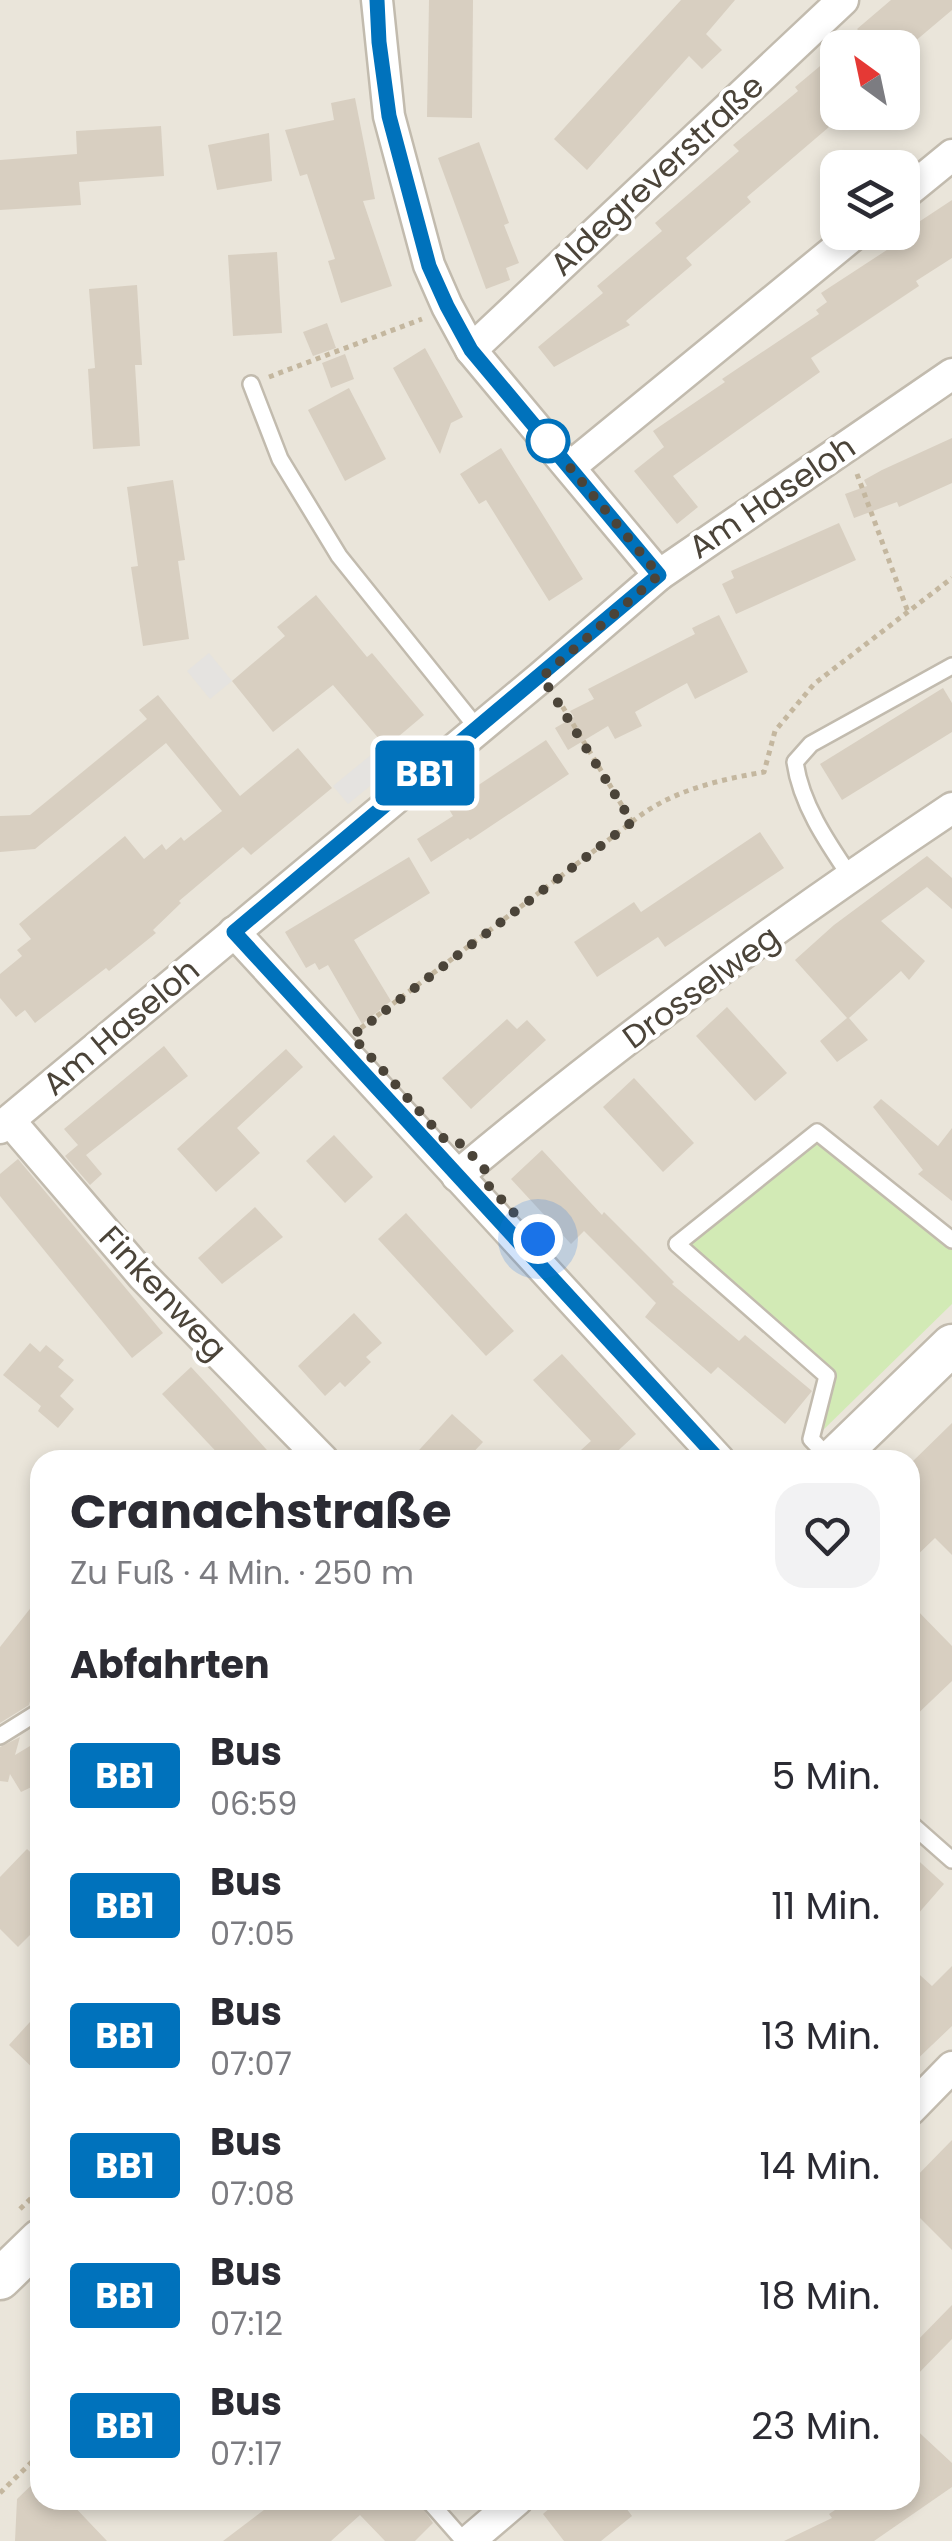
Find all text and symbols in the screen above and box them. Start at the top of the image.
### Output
north arrow [820,30,920,130]
map controls [820,30,920,250]
street label: Aldegreverstraße [540,64,774,286]
button: layers [820,150,920,250]
unlabelled marker [527,420,569,462]
street label: Am Haseloh [679,424,864,569]
line badge: BB1 [368,740,482,806]
text: BB1 [395,749,455,798]
street label: Drosselweg [613,914,788,1059]
street label: Am Haseloh [33,948,209,1106]
your location [513,1214,563,1264]
street label: Finkenweg [89,1216,237,1370]
text: Cranachstraße [70,1478,452,1545]
button: heart [775,1483,880,1588]
text: Zu Fuß · 4 Min. · 250 m [70,1550,414,1595]
text: Abfahrten [70,1638,270,1691]
text: Bus [210,1725,282,1778]
text: 5 Min. [772,1749,880,1802]
text: BB1 [95,1751,155,1800]
text: 06:59 [210,1781,298,1826]
text: Bus [210,1855,282,1908]
text: 11 Min. [771,1879,880,1932]
text: BB1 [95,1881,155,1930]
text: 07:05 [210,1911,295,1956]
text: Bus [210,1985,282,2038]
text: 13 Min. [761,2009,880,2062]
text: BB1 [95,2011,155,2060]
text: 07:07 [210,2041,292,2086]
text: Bus [210,2115,282,2168]
text: 14 Min. [759,2139,880,2192]
text: BB1 [95,2141,155,2190]
text: 07:08 [210,2171,295,2216]
text: Bus [210,2245,282,2298]
text: 18 Min. [759,2269,880,2322]
text: BB1 [95,2271,155,2320]
text: 07:12 [210,2301,283,2346]
text: Bus [210,2375,282,2428]
text: 23 Min. [751,2399,880,2452]
text: BB1 [95,2401,155,2450]
text: 07:17 [210,2431,282,2476]

